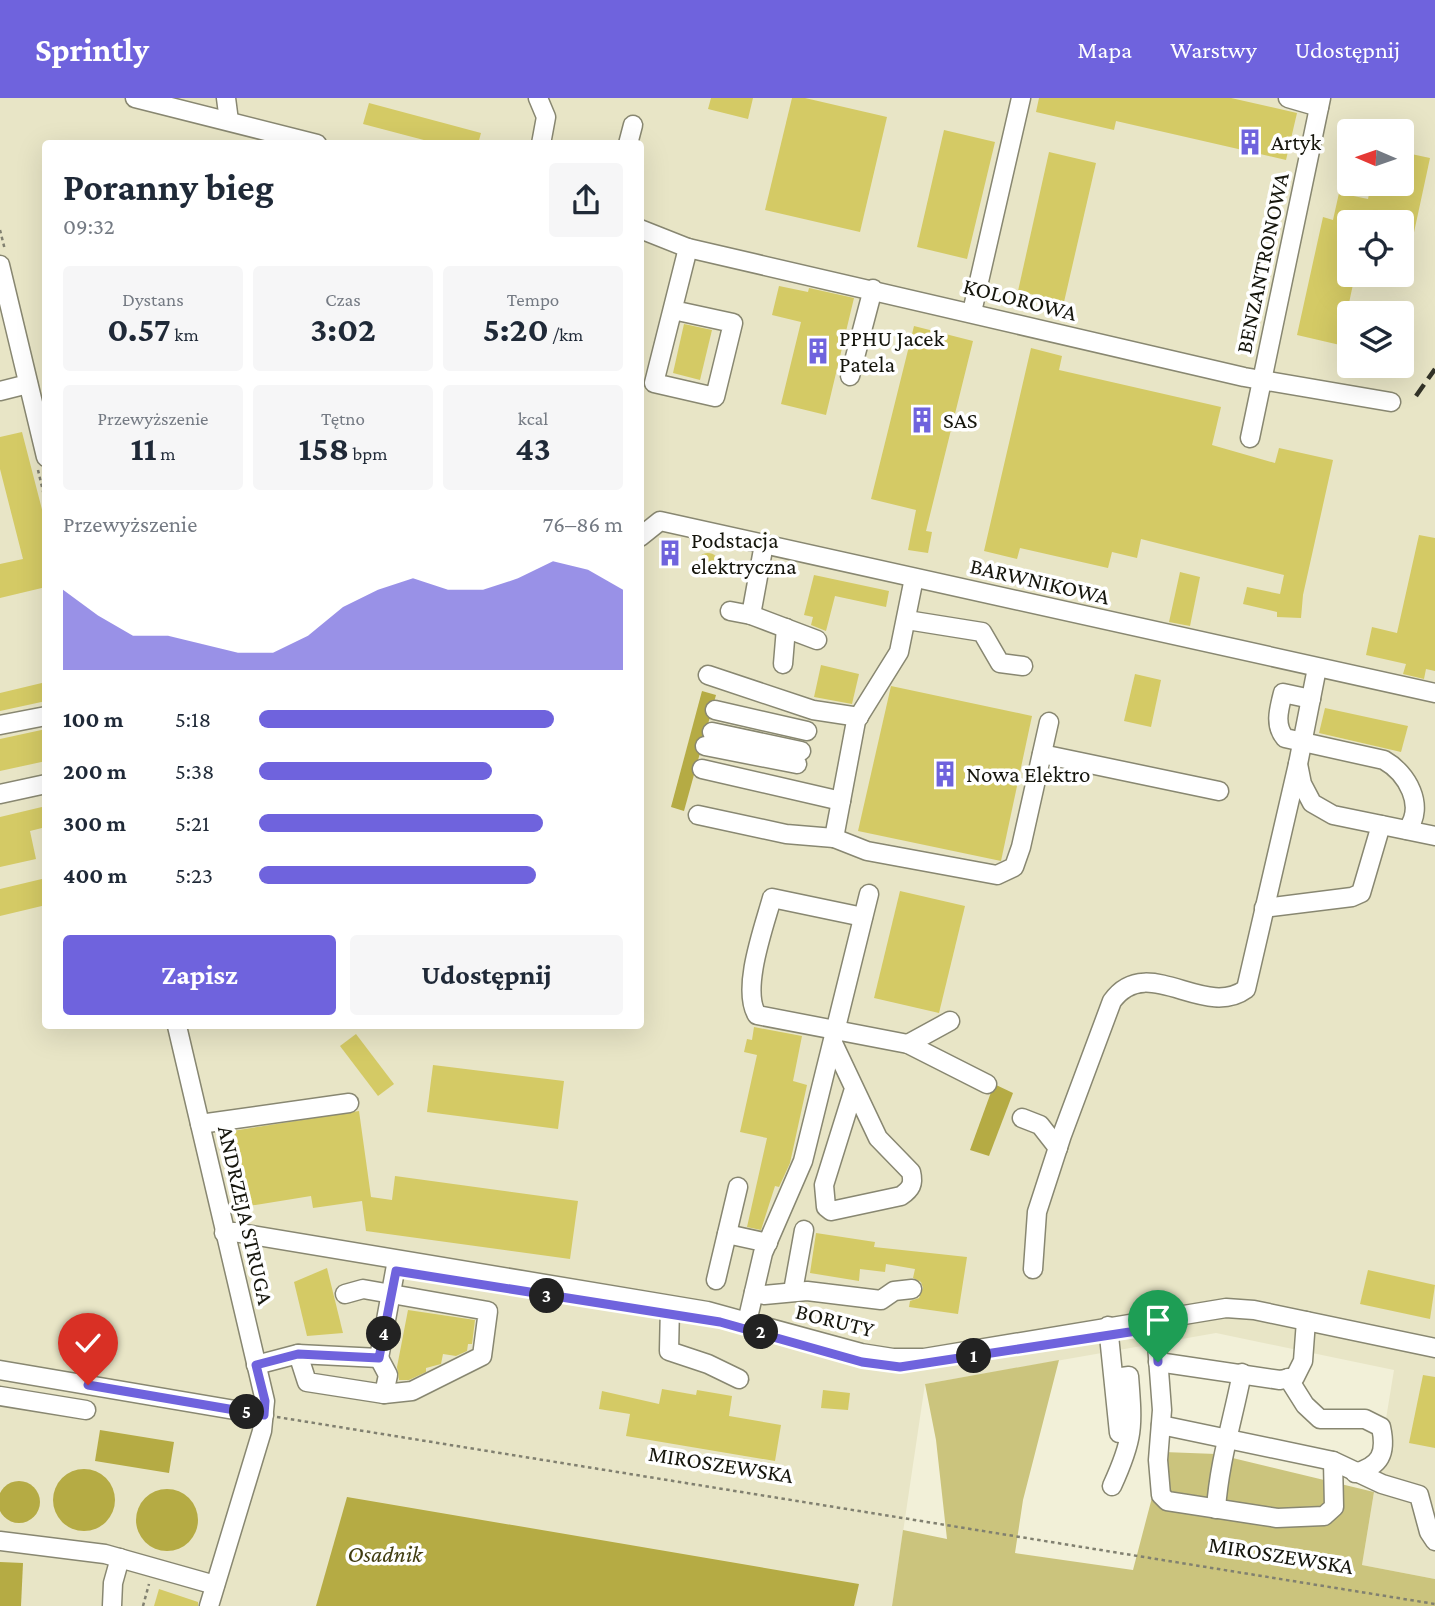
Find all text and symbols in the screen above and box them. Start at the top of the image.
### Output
text: Sprintly [35,31,149,68]
text: Mapa [1077,36,1132,63]
text: Warstwy [1170,36,1257,63]
text: Udostępnij [1295,36,1400,63]
north arrow [1337,119,1414,196]
map controls [1337,119,1414,378]
building icon: Artyk [1235,127,1265,157]
place label: Artyk [1271,129,1321,155]
button: share [549,163,623,237]
text: Poranny bieg [63,166,274,208]
street label: BENZANTRONOWA [1230,169,1294,356]
button: locate [1337,210,1414,287]
text: 09:32 [63,213,115,239]
street label: KOLOROWA [961,272,1080,326]
text: Dystans [122,289,184,310]
text: Czas [325,289,361,310]
text: Tempo [507,289,559,310]
button: layers [1337,301,1414,378]
text: 0.57 [107,310,171,349]
text: 3:02 [310,310,376,349]
text: 5:20 [483,310,549,349]
text: km [171,324,199,345]
text: /km [549,324,583,345]
place label: PPHU Jacek Patela [839,325,944,377]
building icon: PPHU Jacek Patela [803,336,833,366]
building icon: SAS [907,405,937,435]
place label: SAS [943,407,977,433]
text: Przewyższenie [98,408,208,429]
text: Tętno [321,408,365,429]
text: kcal [518,408,548,429]
text: 11 [130,429,157,468]
text: 158 [298,429,349,468]
text: 43 [515,429,551,468]
text: m [157,443,176,464]
text: bpm [349,443,388,464]
text: Przewyższenie [63,511,197,537]
text: 76–86 m [543,511,623,537]
place label: Podstacja elektryczna [691,527,797,579]
building icon: Podstacja elektryczna [655,538,685,568]
street label: BARWNIKOWA [968,552,1113,610]
text: 100 m [63,706,123,732]
text: 5:18 [175,706,211,732]
text: 200 m [63,758,127,784]
text: 5:38 [175,758,214,784]
building icon: Nowa Elektro [930,759,960,789]
place label: Nowa Elektro [966,761,1090,787]
text: 300 m [63,810,126,836]
text: 5:21 [175,810,210,836]
text: 400 m [63,862,127,888]
text: 5:23 [175,862,213,888]
button: Zapisz [63,935,336,1015]
button: Udostępnij [350,935,623,1015]
street label: ANDRZEJA STRUGA [213,1123,279,1308]
pin: 3 [530,1278,564,1314]
text: 3 [542,1285,551,1306]
pin [1128,1290,1188,1362]
street label: BORUTY [793,1298,878,1342]
icon: arrive [1139,1301,1177,1339]
pin [58,1313,118,1385]
pin: 2 [744,1314,778,1350]
pin: 4 [366,1316,402,1352]
text: 2 [756,1321,765,1342]
text: 4 [378,1323,389,1344]
icon: check [69,1324,107,1362]
pin: 1 [956,1338,992,1374]
text: 1 [970,1345,977,1366]
pin: 5 [230,1394,264,1430]
text: 5 [242,1401,251,1422]
street label: MIROSZEWSKA [647,1440,796,1488]
street label: MIROSZEWSKA [1207,1531,1356,1579]
water label: Osadnik [347,1540,424,1567]

